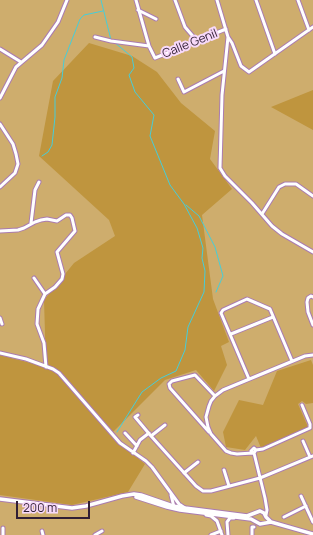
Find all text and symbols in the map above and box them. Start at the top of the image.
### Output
street label: Calle Genil [160,26,220,62]
scale bar [18,493,92,519]
text: 200 m [23,499,57,516]

